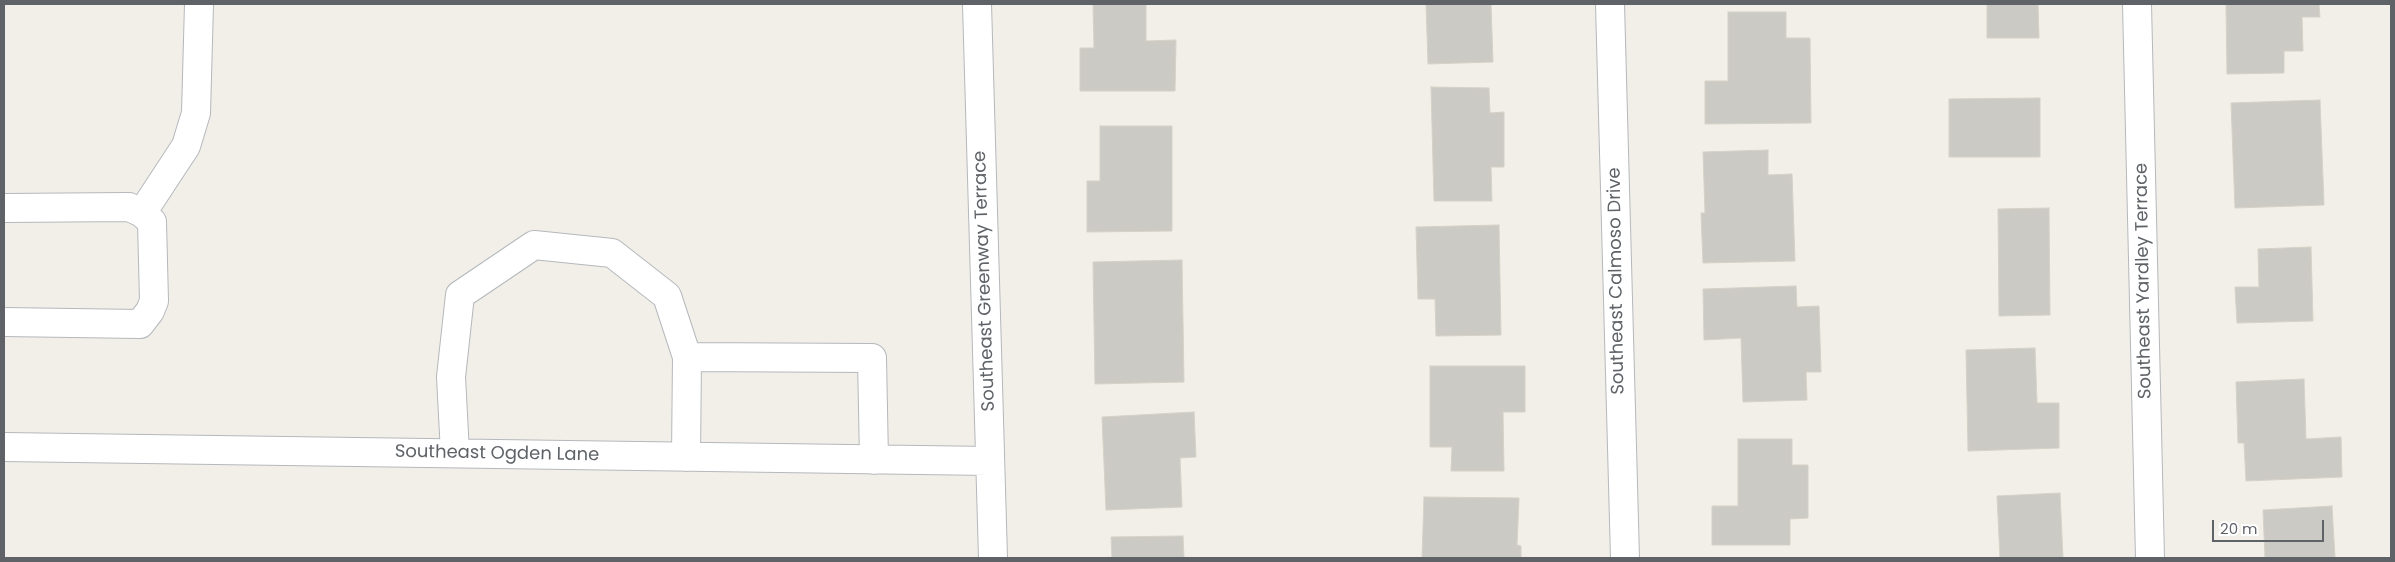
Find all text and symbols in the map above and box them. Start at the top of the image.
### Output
street label: Southeast Greenway Terrace [970,150,1000,412]
street label: Southeast Yardley Terrace [2131,163,2157,399]
street label: Southeast Calmoso Drive [1604,167,1630,395]
street label: Southeast Ogden Lane [395,441,599,467]
scale bar [2215,510,2328,542]
text: 20 m [2220,518,2258,539]

